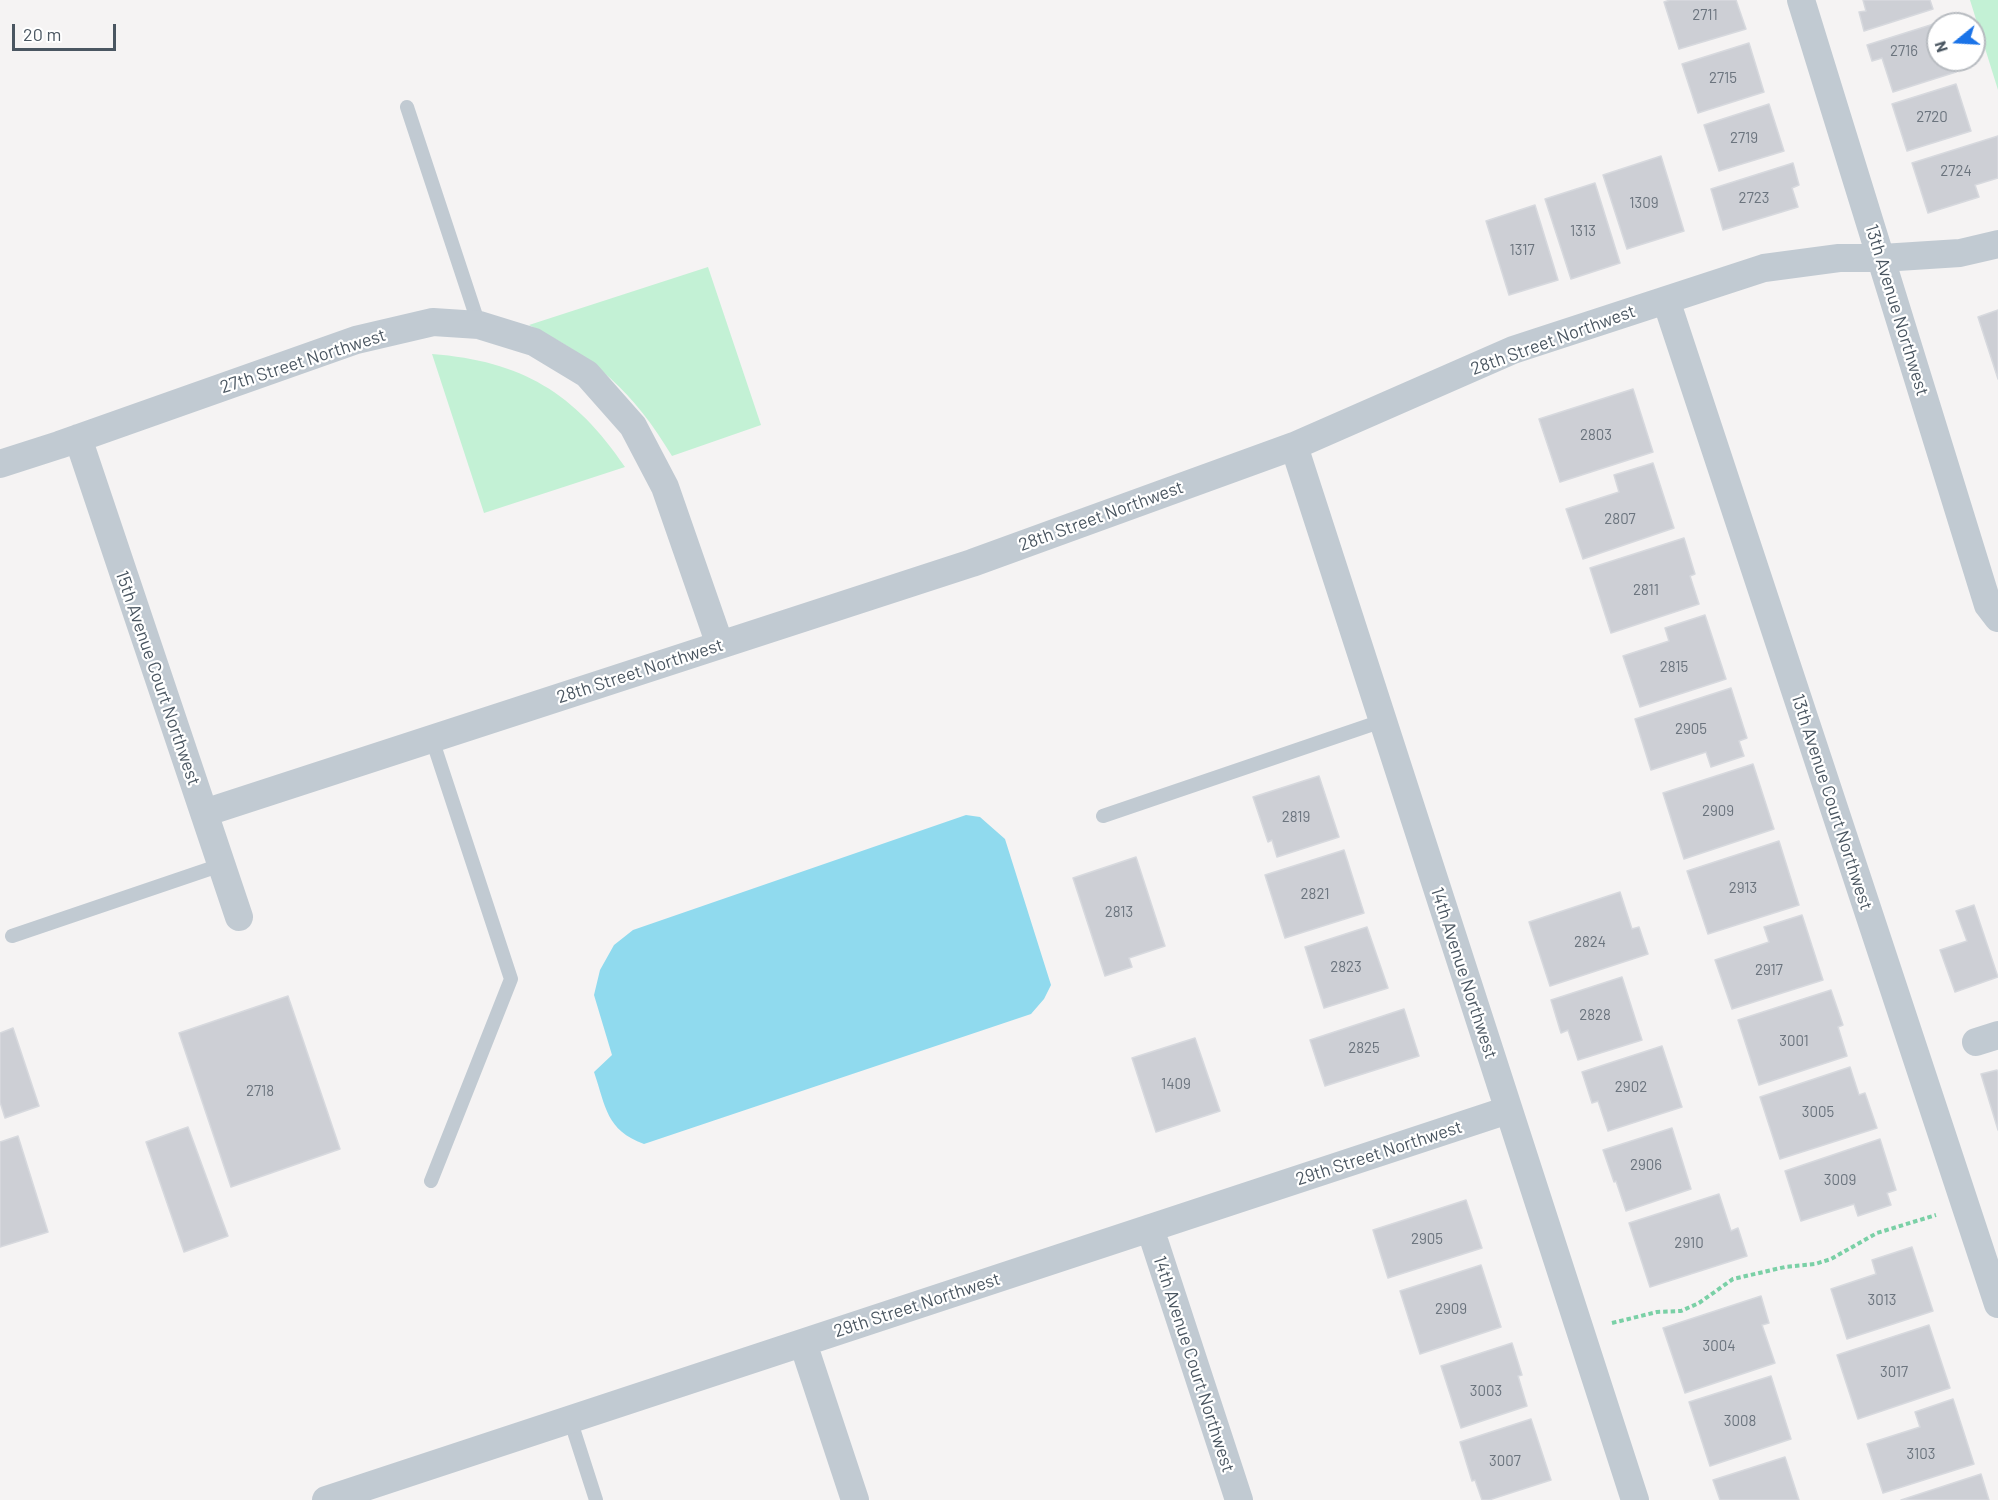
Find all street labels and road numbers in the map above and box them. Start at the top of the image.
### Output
street label: 13th Avenue Northwest [1861,222,1933,398]
street label: 28th Street Northwest [1468,300,1638,380]
street label: 27th Street Northwest [217,324,389,398]
street label: 28th Street Northwest [1016,476,1186,556]
street label: 15th Avenue Court Northwest [111,568,205,788]
street label: 28th Street Northwest [554,634,726,708]
street label: 13th Avenue Court Northwest [1787,691,1877,913]
street label: 14th Avenue Northwest [1426,885,1502,1061]
street label: 29th Street Northwest [1293,1116,1465,1190]
street label: 14th Avenue Court Northwest [1149,1253,1239,1475]
street label: 29th Street Northwest [831,1268,1003,1342]

